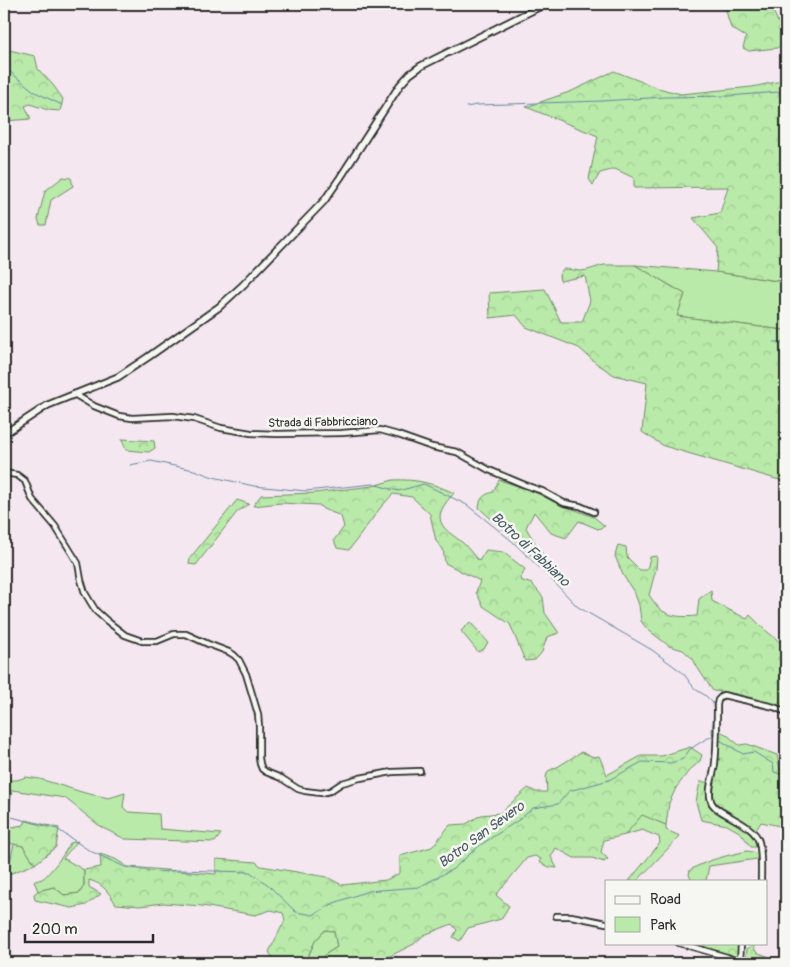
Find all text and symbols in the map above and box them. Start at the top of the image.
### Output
street label: Strada di Fabbricciano [268,414,379,431]
water label: Botro di Fabbiano [488,509,574,591]
water label: Botro San Severo [435,797,529,871]
legend [605,880,768,944]
text: Road [650,890,681,909]
scale bar [25,912,152,944]
text: Park [650,916,677,935]
text: 200 m [32,920,77,939]

